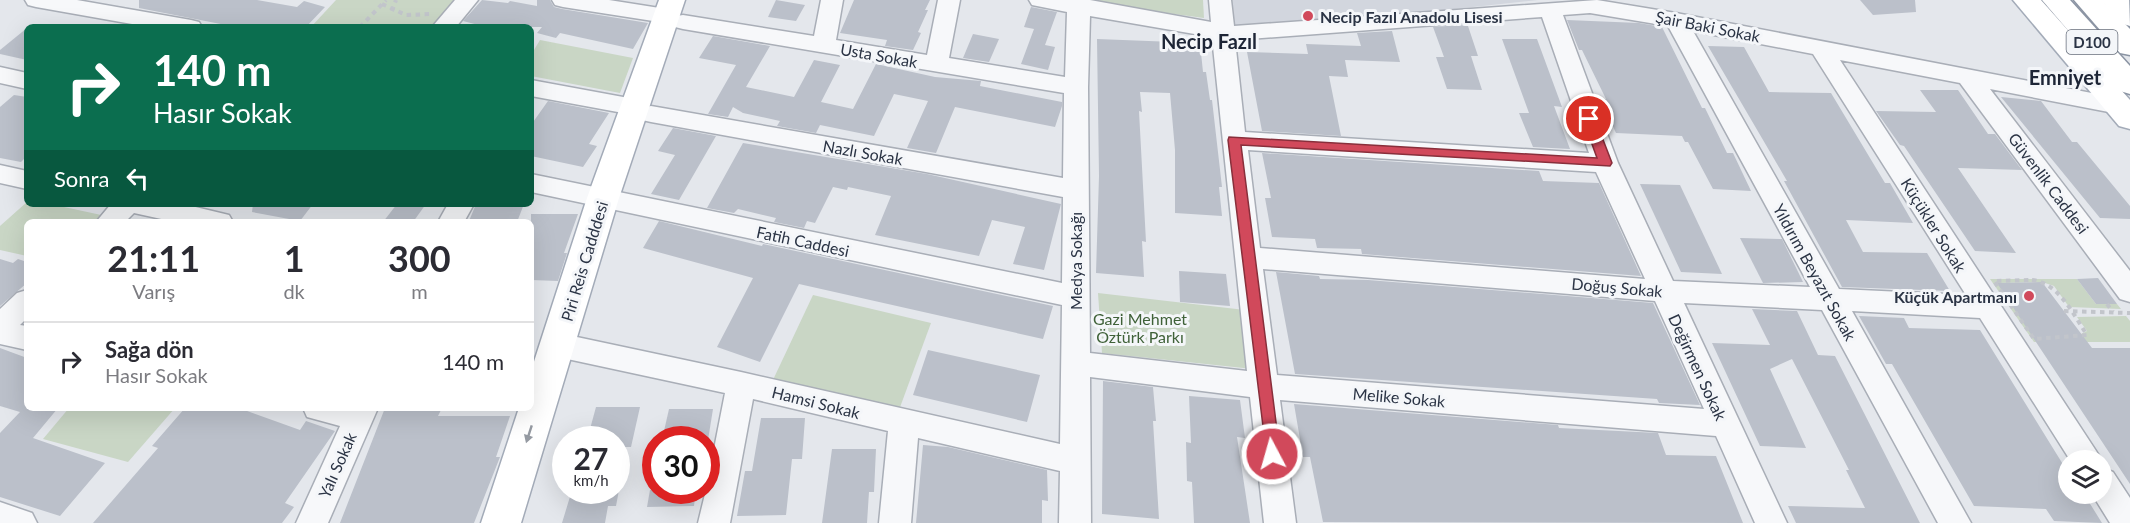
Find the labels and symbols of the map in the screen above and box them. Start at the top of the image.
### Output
place label: Necip Fazıl Anadolu Lisesi [1320,7,1503,26]
street label: Şair Baki Sokak [1654,7,1763,46]
marker: Necip Fazıl Anadolu Lisesi [1301,9,1315,23]
district label: Necip Fazıl [1161,29,1257,53]
road number: D100 [2066,30,2118,54]
street label: Usta Sokak [839,39,920,71]
district label: Emniyet [2029,65,2102,89]
pin [1563,93,1614,144]
street label: Güvenlik Caddesi [2005,129,2093,237]
street label: Nazlı Sokak [822,136,905,169]
street label: Küçükler Sokak [1897,174,1971,276]
street label: Piri Reis Cadddesi [557,199,611,323]
street label: Yıldırım Beyazıt Sokak [1770,200,1861,344]
street label: Medya Sokağı [1066,212,1085,310]
street label: Fatih Caddesi [755,222,851,260]
street label: Doğuş Sokak [1571,274,1664,301]
place label: Küçük Apartmanı [1894,287,2017,306]
marker: Küçük Apartmanı [2022,289,2036,303]
park label: Gazi Mehmet Öztürk Parkı [1093,309,1187,346]
street label: Değirmen Sokak [1665,311,1731,424]
street label: Hamsi Sokak [770,382,863,422]
street label: Melike Sokak [1352,383,1447,411]
position arrow [1240,422,1304,486]
one-way arrow [524,425,533,443]
speed limit sign: 30 [642,426,720,504]
street label: Yalı Sokak [314,428,360,501]

